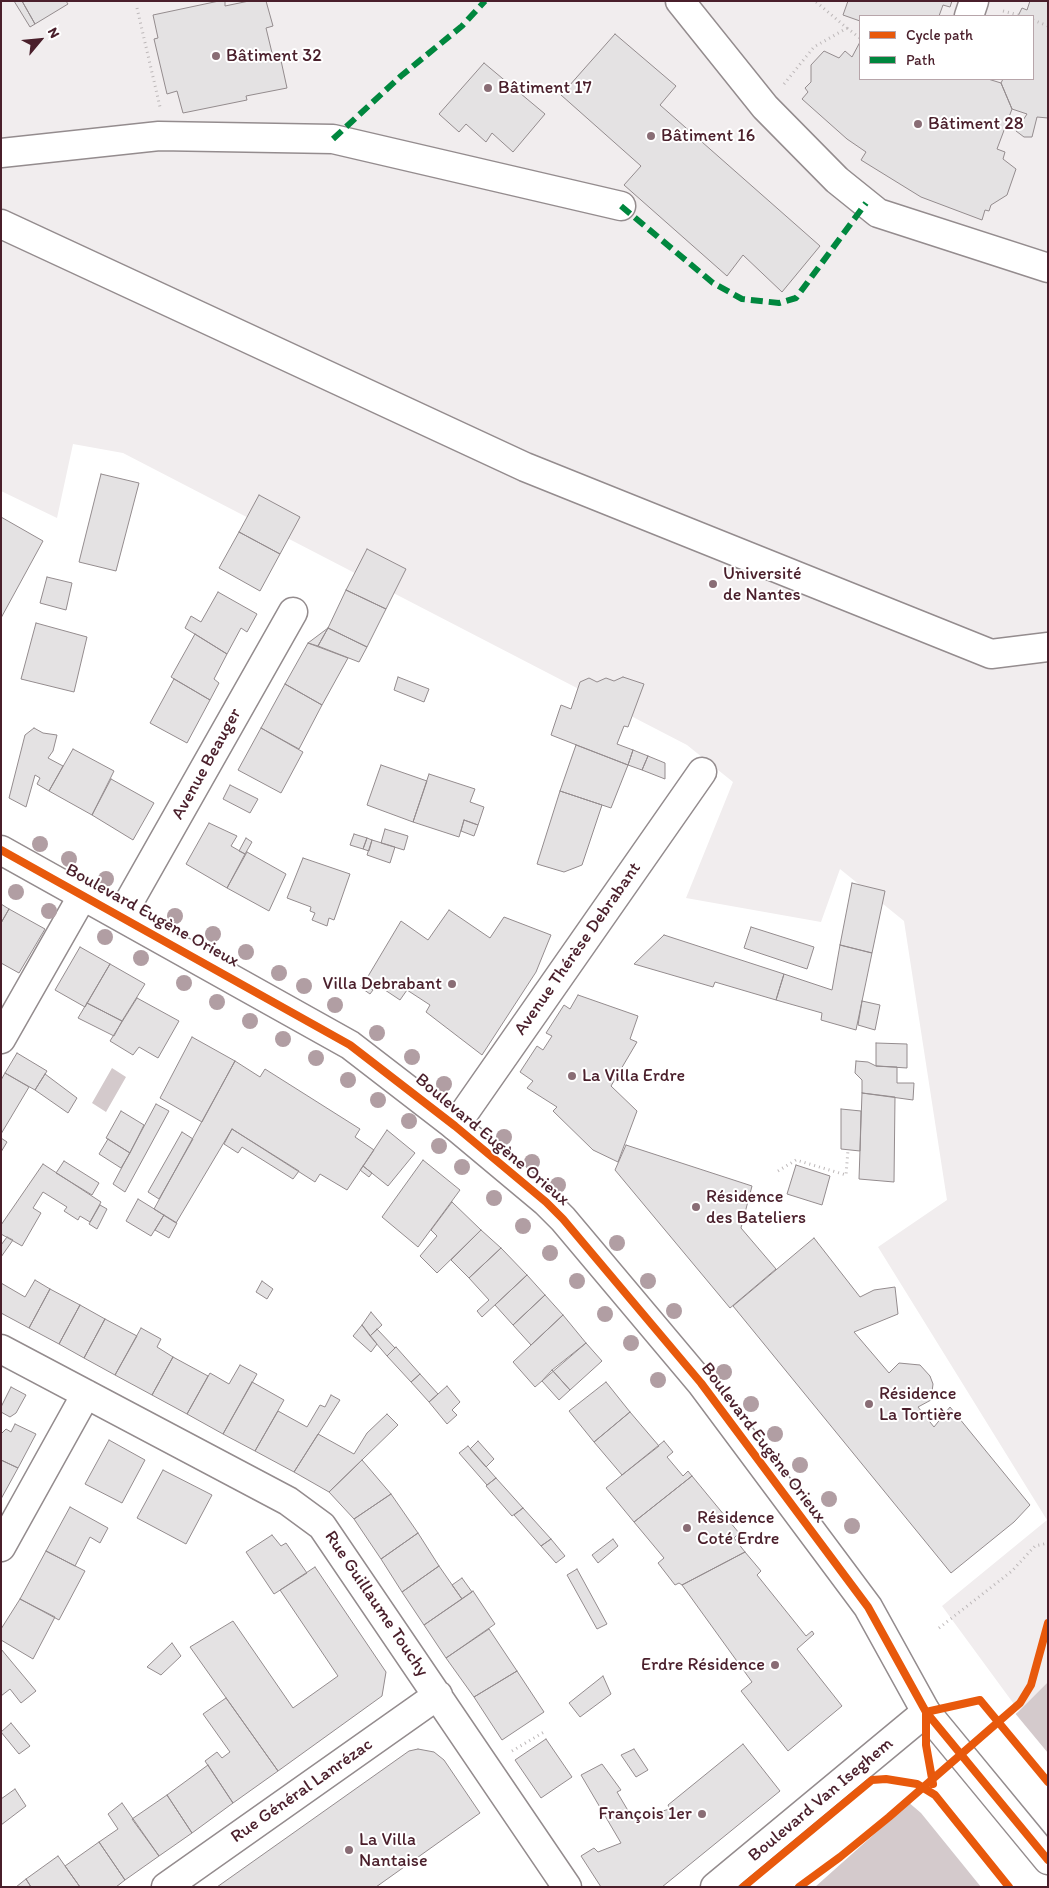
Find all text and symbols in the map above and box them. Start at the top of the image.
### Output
north arrow [15,15,65,65]
legend [859,15,1034,80]
text: N [44,25,63,41]
text: Cycle path [906,26,973,44]
place label: Bâtiment 32 [226,45,322,67]
marker: Bâtiment 32 [210,50,222,62]
text: Path [906,51,935,69]
place label: Bâtiment 17 [498,77,592,99]
marker: Bâtiment 17 [482,82,494,94]
place label: Bâtiment 28 [928,113,1024,135]
marker: Bâtiment 28 [912,118,924,130]
place label: Bâtiment 16 [661,125,755,147]
marker: Bâtiment 16 [645,130,657,142]
place label: Université de Nantes [723,563,802,606]
marker: Université de Nantes [707,578,719,590]
street label: Avenue Beauger [167,705,247,823]
street label: Avenue Thérèse Debrabant [510,858,646,1040]
street label: Boulevard Eugène Orieux [62,859,242,973]
place label: Villa Debrabant [323,973,442,995]
marker: Villa Debrabant [446,978,458,990]
place label: La Villa Erdre [582,1065,685,1087]
street label: Boulevard Eugène Orieux [410,1069,574,1211]
marker: La Villa Erdre [566,1070,578,1082]
place label: Résidence des Bateliers [706,1186,806,1228]
marker: Résidence des Bateliers [690,1201,702,1213]
street label: Boulevard Eugène Orieux [696,1359,830,1527]
place label: Résidence La Tortière [879,1383,962,1426]
marker: Résidence La Tortière [863,1398,875,1410]
place label: Résidence Coté Erdre [697,1507,779,1550]
marker: Résidence Coté Erdre [681,1522,693,1534]
street label: Rue Guillaume Touchy [319,1527,433,1681]
place label: Erdre Résidence [641,1654,765,1676]
marker: Erdre Résidence [769,1659,781,1671]
street label: Boulevard Van Iseghem [744,1733,898,1867]
street label: Rue Général Lanrézac [227,1734,377,1848]
place label: François 1er [598,1803,692,1825]
marker: François 1er [696,1808,708,1820]
place label: La Villa Nantaise [359,1829,428,1872]
marker: La Villa Nantaise [343,1844,355,1856]

